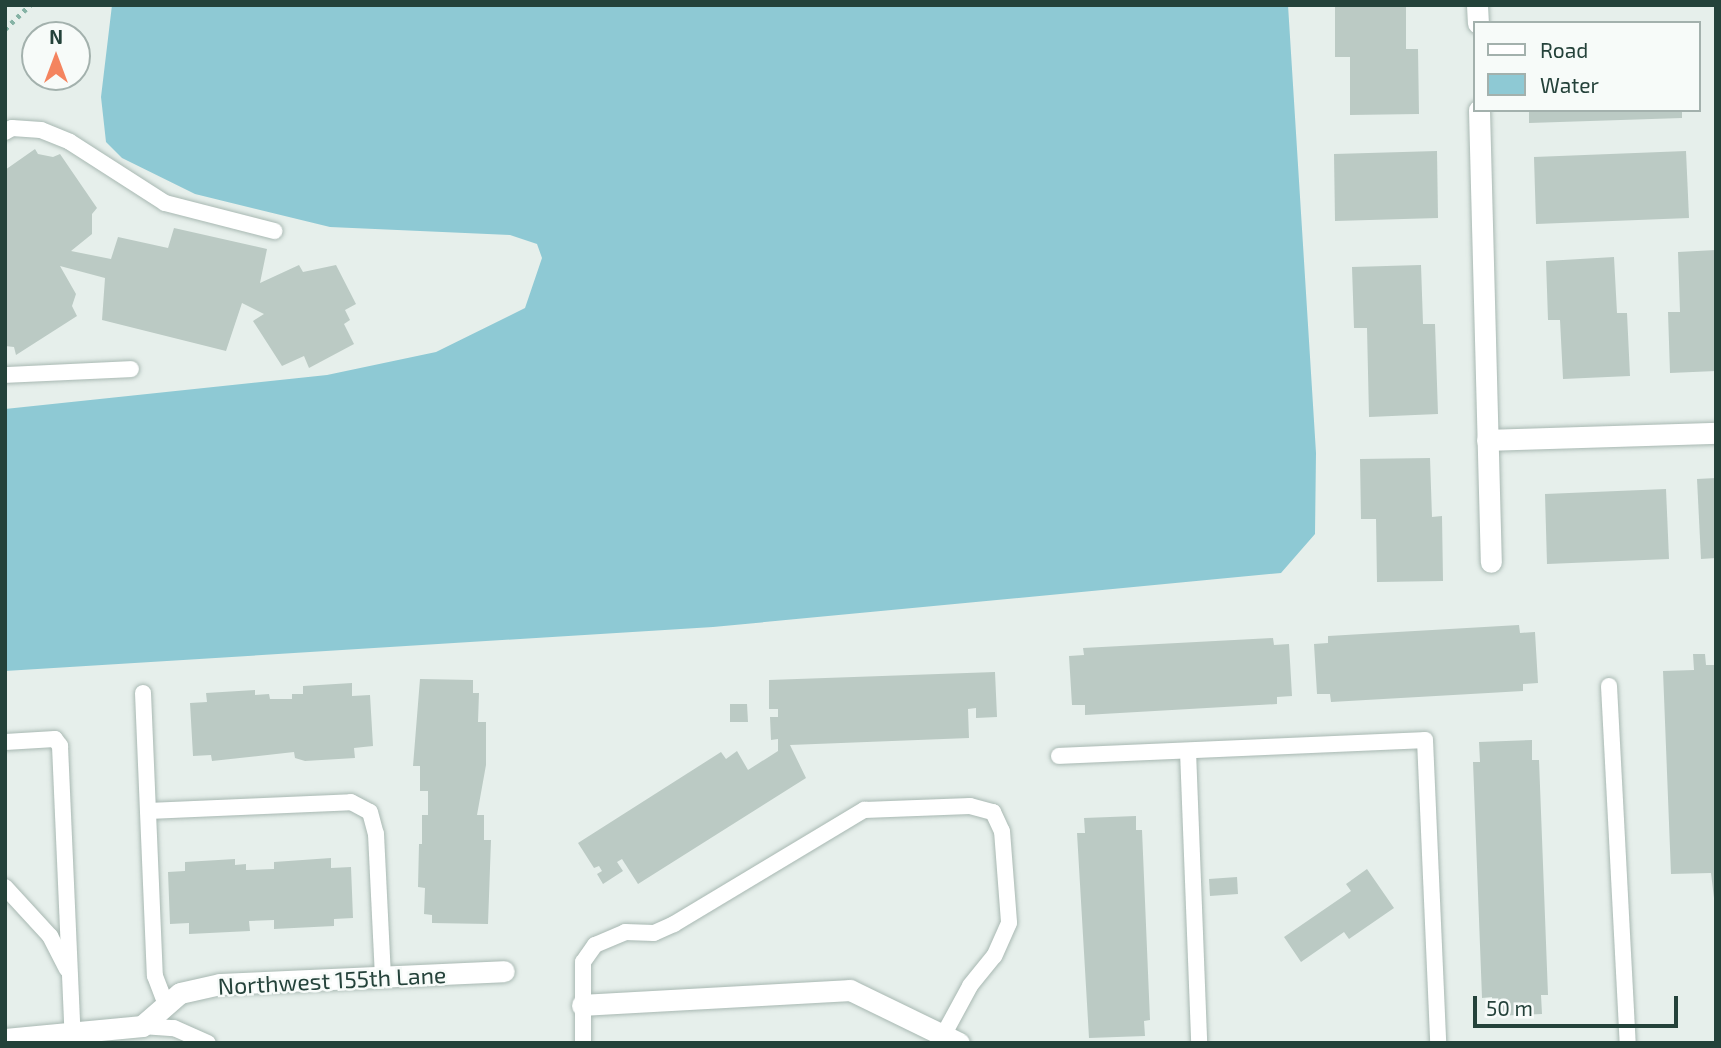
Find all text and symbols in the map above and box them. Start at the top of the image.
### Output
north arrow [21,21,91,91]
legend [1472,21,1700,112]
text: N [49,25,63,48]
text: Road [1540,37,1588,62]
text: Water [1540,72,1599,97]
street label: Northwest 155th Lane [217,960,447,1000]
scale bar [1476,982,1681,1026]
text: 50 m [1486,995,1533,1020]

